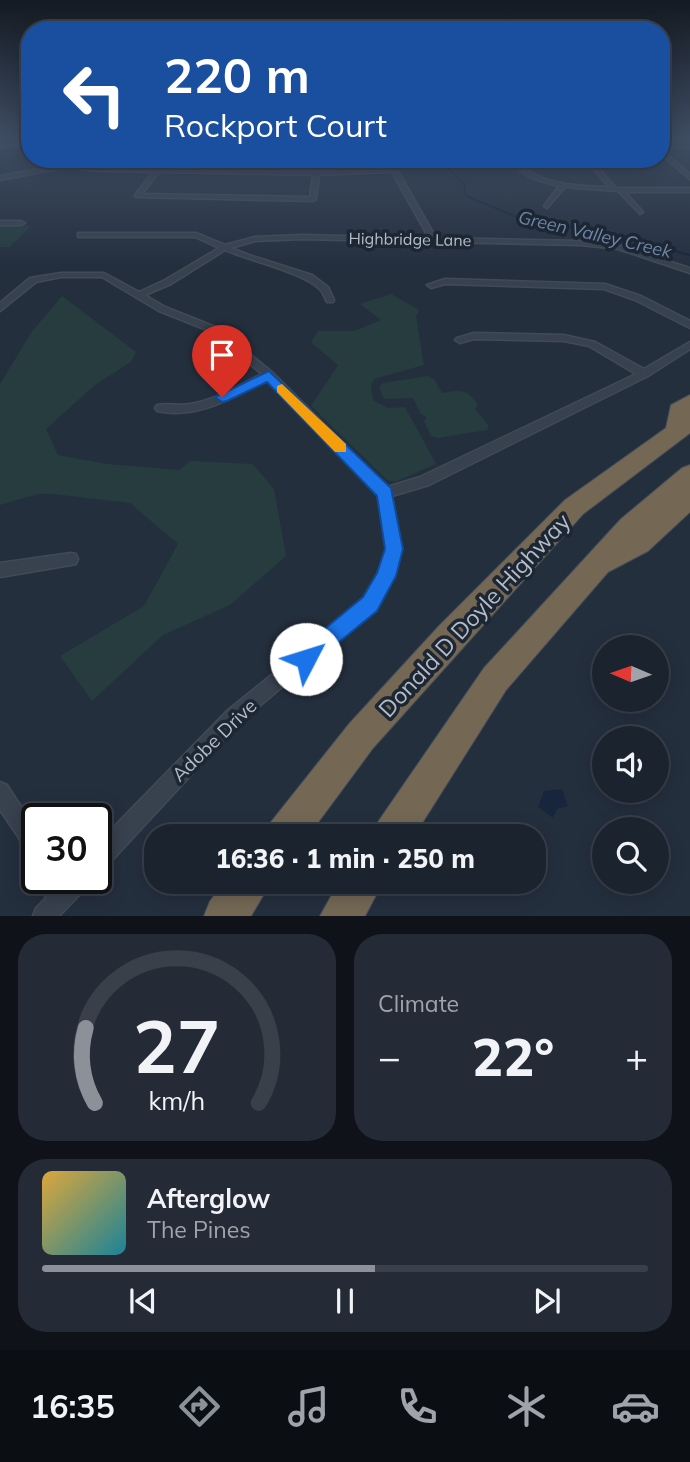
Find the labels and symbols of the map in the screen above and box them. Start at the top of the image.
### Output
water label: Green Valley Creek [516,205,675,263]
street label: Highbridge Lane [348,228,472,250]
pin [192,325,252,397]
street label: Donald D Doyle Highway [372,507,576,723]
position arrow [269,622,343,696]
north arrow [592,635,668,712]
street label: Adobe Drive [167,694,261,786]
speed limit sign: 30 [21,803,112,894]

